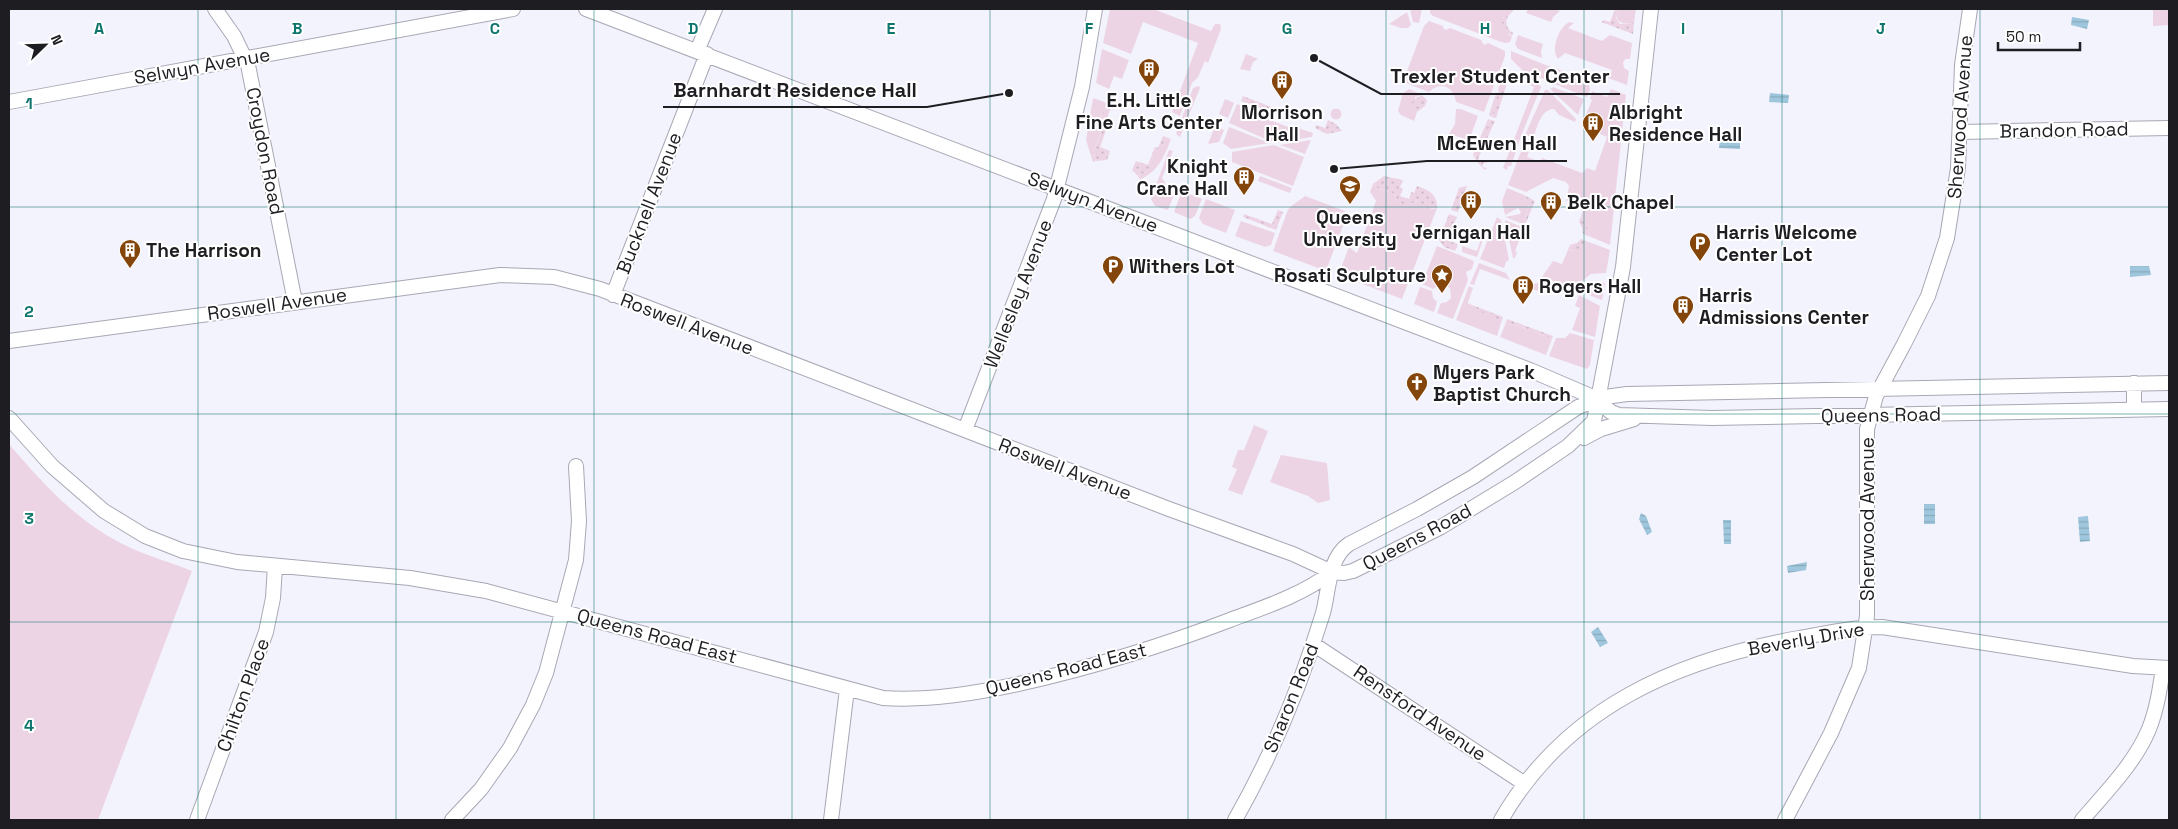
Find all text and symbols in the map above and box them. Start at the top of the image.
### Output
text: A [94,18,104,39]
text: B [292,18,302,39]
text: C [490,18,500,39]
text: D [688,18,698,39]
text: E [887,18,896,39]
text: F [1085,18,1094,39]
text: G [1282,18,1292,39]
text: H [1480,18,1490,39]
text: I [1681,18,1685,39]
text: J [1876,18,1886,39]
north arrow [20,20,70,70]
scale bar [1998,20,2080,52]
text: 50 m [2006,27,2041,46]
text: N [47,32,67,48]
street label: Sherwood Avenue [1942,34,1978,200]
street label: Selwyn Avenue [132,42,272,90]
building icon: E.H. Little Fine Arts Center [1137,57,1161,88]
callout: Trexler Student Center [1381,59,1620,94]
text: Trexler Student Center [1390,63,1610,89]
building icon: Morrison Hall [1270,69,1294,100]
callout: Barnhardt Residence Hall [663,72,927,107]
text: Barnhardt Residence Hall [673,77,917,103]
street label: Croydon Road [240,85,290,217]
place label: E.H. Little Fine Arts Center [1076,88,1222,135]
text: 1 [25,93,33,114]
place label: Morrison Hall [1241,100,1323,147]
place label: Albright Residence Hall [1609,100,1742,147]
building icon: Albright Residence Hall [1581,111,1605,142]
street label: Brandon Road [1999,116,2129,144]
callout: McEwen Hall [1427,126,1567,161]
street label: Bucknell Avenue [611,129,687,277]
text: McEwen Hall [1437,130,1557,156]
place label: Knight Crane Hall [1136,154,1228,201]
building icon: Knight Crane Hall [1232,165,1256,196]
street label: Selwyn Avenue [1024,166,1162,238]
school or university icon: Queens University [1338,174,1362,205]
building icon: Jernigan Hall [1459,189,1483,220]
building icon: Belk Chapel [1539,190,1563,221]
place label: Belk Chapel [1567,190,1674,215]
place label: Queens University [1303,205,1397,252]
street label: Wellesley Avenue [978,216,1058,372]
place label: Jernigan Hall [1411,220,1531,245]
place label: Harris Welcome Center Lot [1716,220,1857,267]
parking icon: Harris Welcome Center Lot [1688,231,1712,262]
building icon: The Harrison [118,238,142,269]
place label: The Harrison [146,238,262,263]
parking icon: Withers Lot [1101,254,1125,285]
place label: Withers Lot [1129,254,1235,279]
place label: Rosati Sculpture [1274,263,1426,288]
place icon: Rosati Sculpture [1430,263,1454,294]
building icon: Rogers Hall [1511,274,1535,305]
place label: Rogers Hall [1539,274,1641,299]
street label: Roswell Avenue [205,282,349,326]
place label: Harris Admissions Center [1699,283,1869,330]
street label: Roswell Avenue [617,287,757,361]
building icon: Harris Admissions Center [1671,294,1695,325]
text: 2 [24,301,34,322]
place label: Myers Park Baptist Church [1433,360,1571,407]
church icon: Myers Park Baptist Church [1405,371,1429,402]
street label: Queens Road [1821,401,1941,429]
street label: Roswell Avenue [995,432,1135,506]
street label: Sherwood Avenue [1855,437,1880,601]
street label: Queens Road [1358,498,1476,576]
text: 3 [24,508,34,529]
street label: Queens Road East [574,603,740,669]
street label: Beverly Drive [1746,616,1866,662]
street label: Chilton Place [211,635,275,755]
street label: Queens Road East [983,637,1149,701]
street label: Sharon Road [1258,640,1324,756]
street label: Rensford Avenue [1349,659,1491,767]
text: 4 [24,715,34,736]

